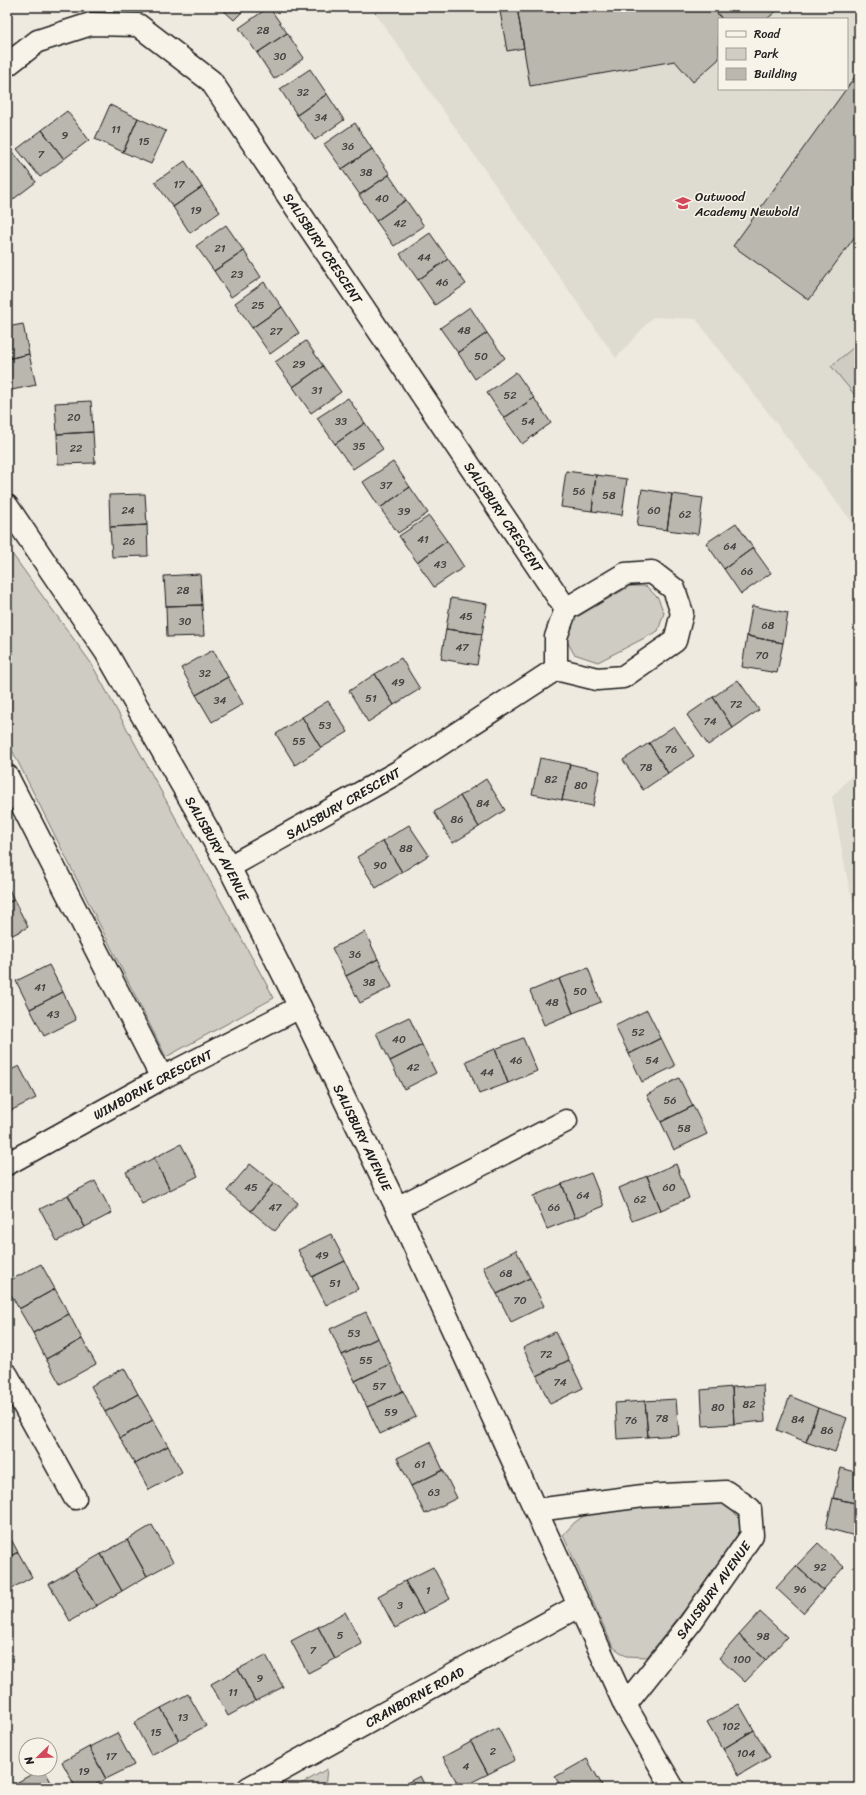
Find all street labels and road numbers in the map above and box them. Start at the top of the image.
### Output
street label: SALISBURY CRESCENT [277,188,369,310]
street label: SALISBURY CRESCENT [458,457,550,579]
street label: SALISBURY CRESCENT [281,760,406,846]
street label: SALISBURY AVENUE [179,792,256,905]
street label: WIMBORNE CRESCENT [89,1043,217,1126]
street label: SALISBURY AVENUE [327,1080,399,1196]
street label: SALISBURY AVENUE [670,1536,757,1644]
street label: CRANBORNE ROAD [361,1660,469,1734]

